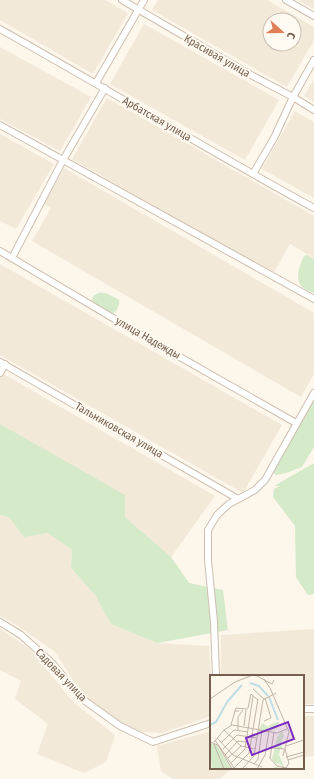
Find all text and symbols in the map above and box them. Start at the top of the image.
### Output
north arrow [262,12,302,52]
text: С [284,30,298,41]
street label: Красивая улица [182,32,252,80]
street label: Арбатская улица [120,94,194,144]
street label: улица Надежды [113,314,183,362]
street label: Тальниковская улица [73,399,165,461]
street label: Садовая улица [32,646,90,704]
inset map [210,675,304,769]

